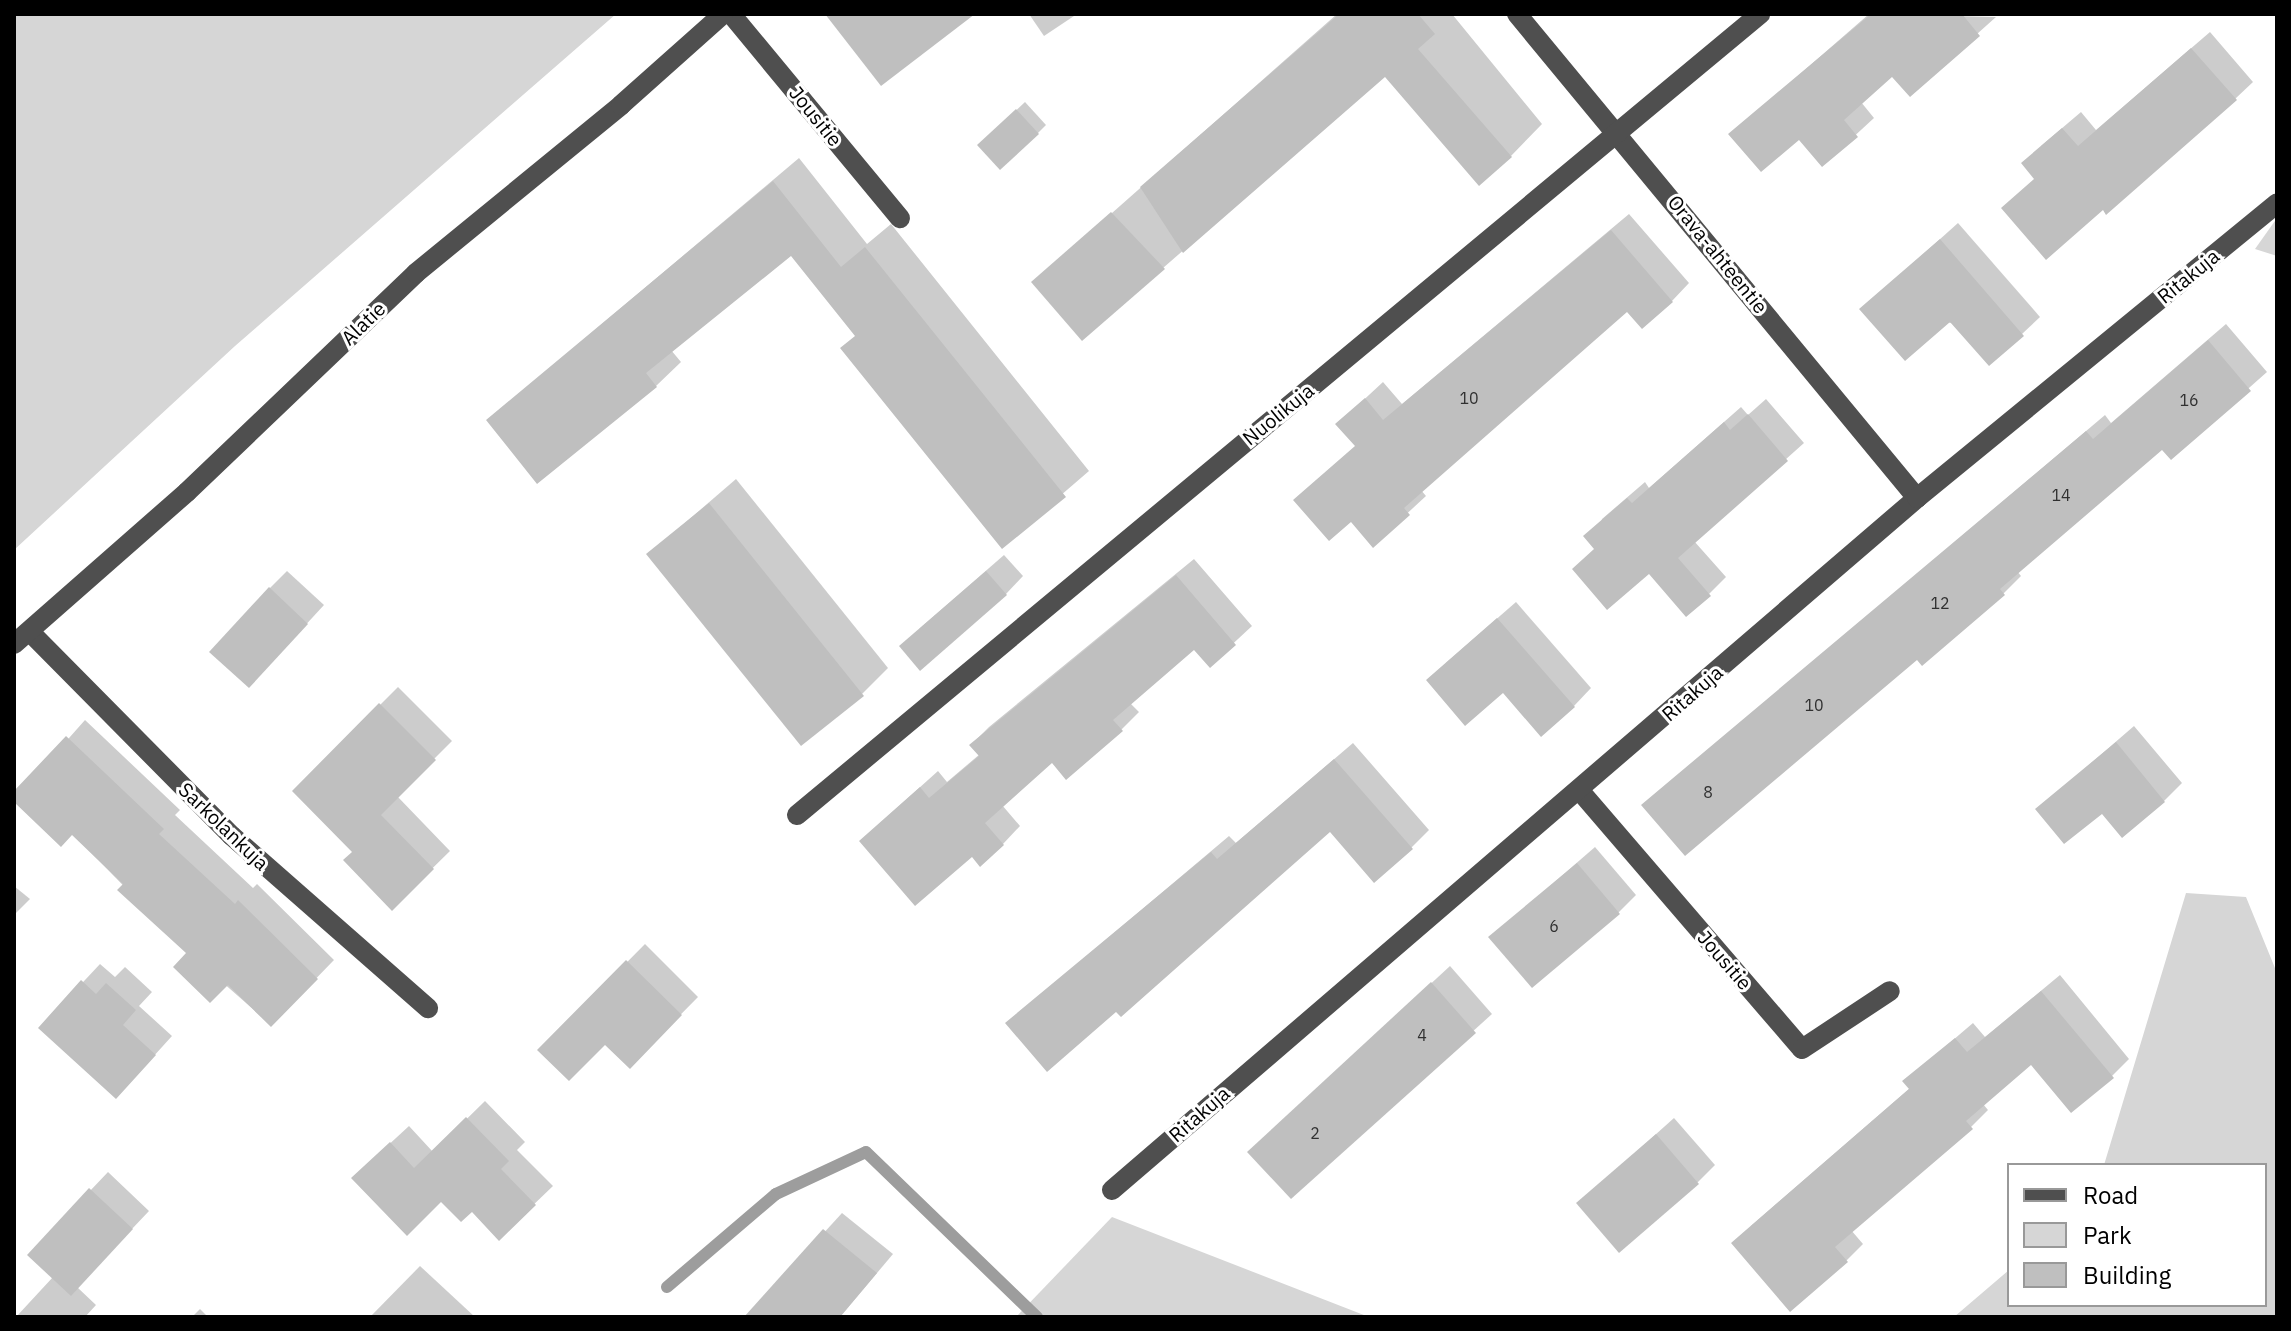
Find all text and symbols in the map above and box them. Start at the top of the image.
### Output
street label: Jousitie [784,81,848,151]
street label: Orava-ahteentie [1663,190,1773,318]
street label: Ritakuja [2152,244,2224,308]
street label: Alatie [336,296,390,350]
street label: Nuolikuja [1238,378,1318,450]
house number: 10 [1459,388,1479,408]
house number: 16 [2179,390,2199,410]
house number: 14 [2051,485,2071,505]
house number: 12 [1930,593,1950,613]
street label: Ritakuja [1657,660,1727,726]
house number: 10 [1804,695,1824,715]
street label: Sarkolankuja [174,777,274,875]
house number: 8 [1703,782,1713,802]
house number: 6 [1549,916,1559,936]
street label: Jousitie [1693,926,1757,994]
house number: 4 [1417,1025,1427,1045]
street label: Ritakuja [1164,1081,1234,1147]
house number: 2 [1310,1123,1320,1143]
legend [2007,1163,2267,1307]
text: Road [2083,1179,2138,1211]
text: Park [2083,1219,2132,1251]
text: Building [2083,1259,2171,1291]

